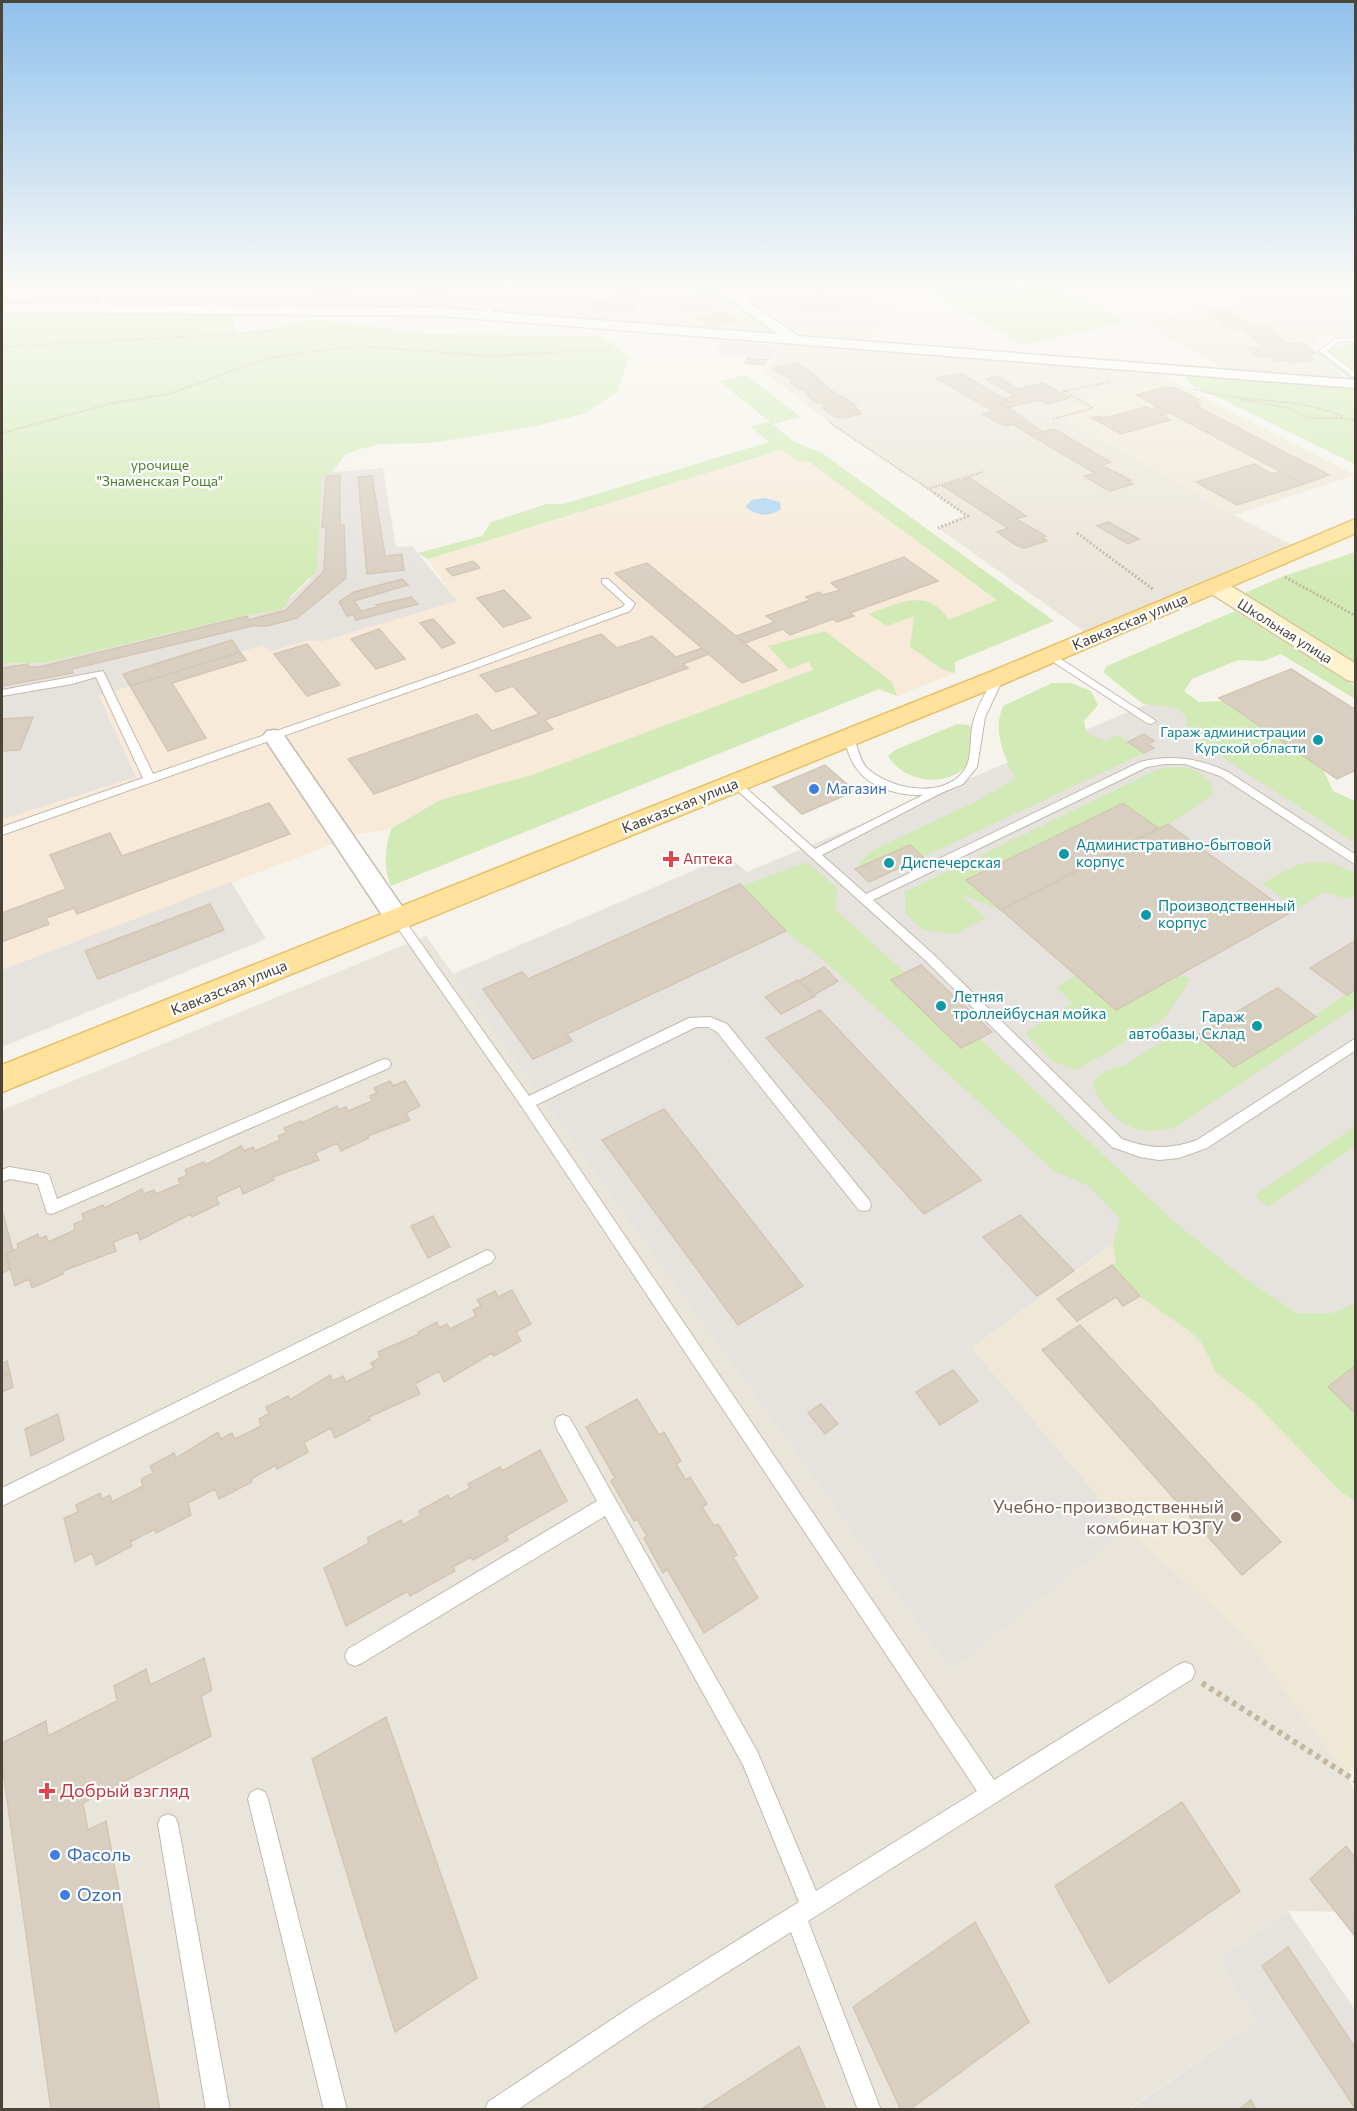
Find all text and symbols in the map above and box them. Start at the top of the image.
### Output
park label: урочище "Знаменская Роща" [97,456,223,489]
street label: Кавказская улица [1069,589,1190,654]
street label: Школьная улица [1235,595,1336,667]
place label: Гараж администрации Курской области [1160,723,1306,756]
marker: Гараж администрации Курской области [1311,733,1325,747]
street label: Кавказская улица [619,774,740,837]
place label: Магазин [826,779,887,797]
marker: Магазин [807,782,821,796]
place label: Административно-бытовой корпус [1076,835,1271,870]
marker: Административно-бытовой корпус [1057,847,1071,861]
place label: Аптека [683,849,733,867]
marker: Аптека [664,852,678,866]
place label: Диспечерская [901,853,1001,871]
marker: Диспечерская [882,856,896,870]
place label: Производственный корпус [1158,896,1295,931]
marker: Производственный корпус [1139,908,1153,922]
street label: Кавказская улица [168,956,289,1019]
place label: Летняя троллейбусная мойка [953,987,1106,1022]
marker: Летняя троллейбусная мойка [934,999,948,1013]
place label: Гараж автобазы, Склад [1129,1007,1245,1042]
marker: Гараж автобазы, Склад [1250,1019,1264,1033]
place label: Учебно-производственный комбинат ЮЗГУ [993,1495,1224,1538]
marker: Учебно-производственный комбинат ЮЗГУ [1229,1510,1243,1524]
place label: Добрый взгляд [60,1779,190,1801]
marker: Добрый взгляд [38,1782,56,1800]
place label: Фасоль [67,1843,131,1865]
marker: Фасоль [48,1848,62,1862]
place label: Ozon [77,1883,122,1905]
marker: Ozon [58,1888,72,1902]

